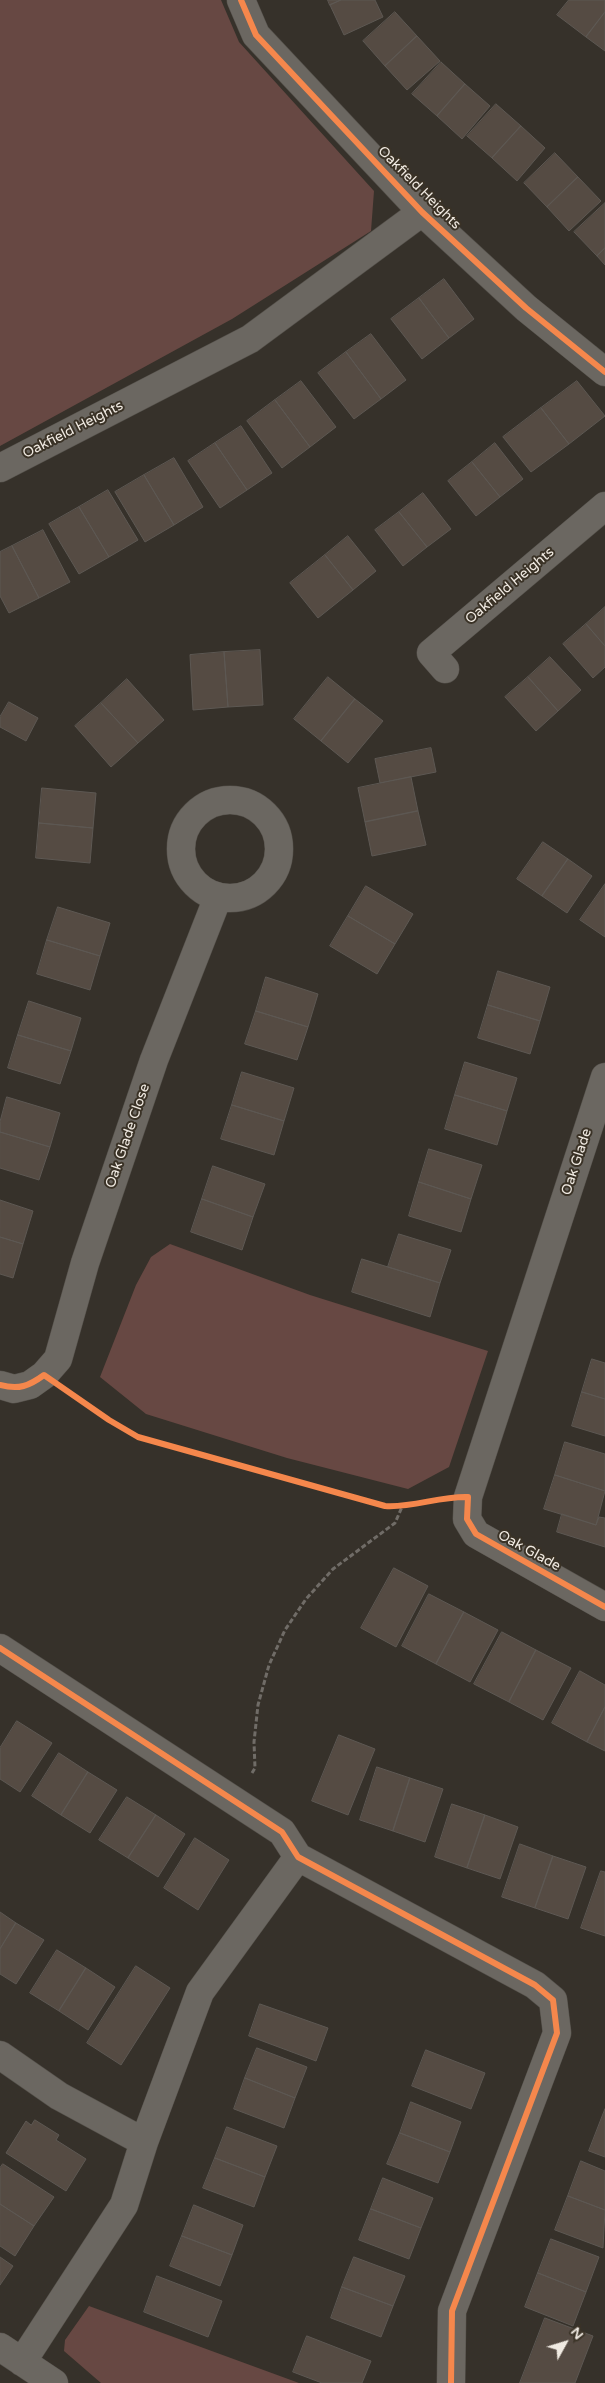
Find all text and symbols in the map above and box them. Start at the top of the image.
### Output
street label: Oakfield Heights [374,143,464,233]
street label: Oakfield Heights [20,397,126,463]
street label: Oakfield Heights [462,544,558,628]
street label: Oak Glade Close [102,1082,154,1190]
street label: Oak Glade [558,1127,596,1197]
street label: Oak Glade [495,1527,563,1575]
north arrow [540,2318,590,2368]
text: N [567,2324,587,2343]

